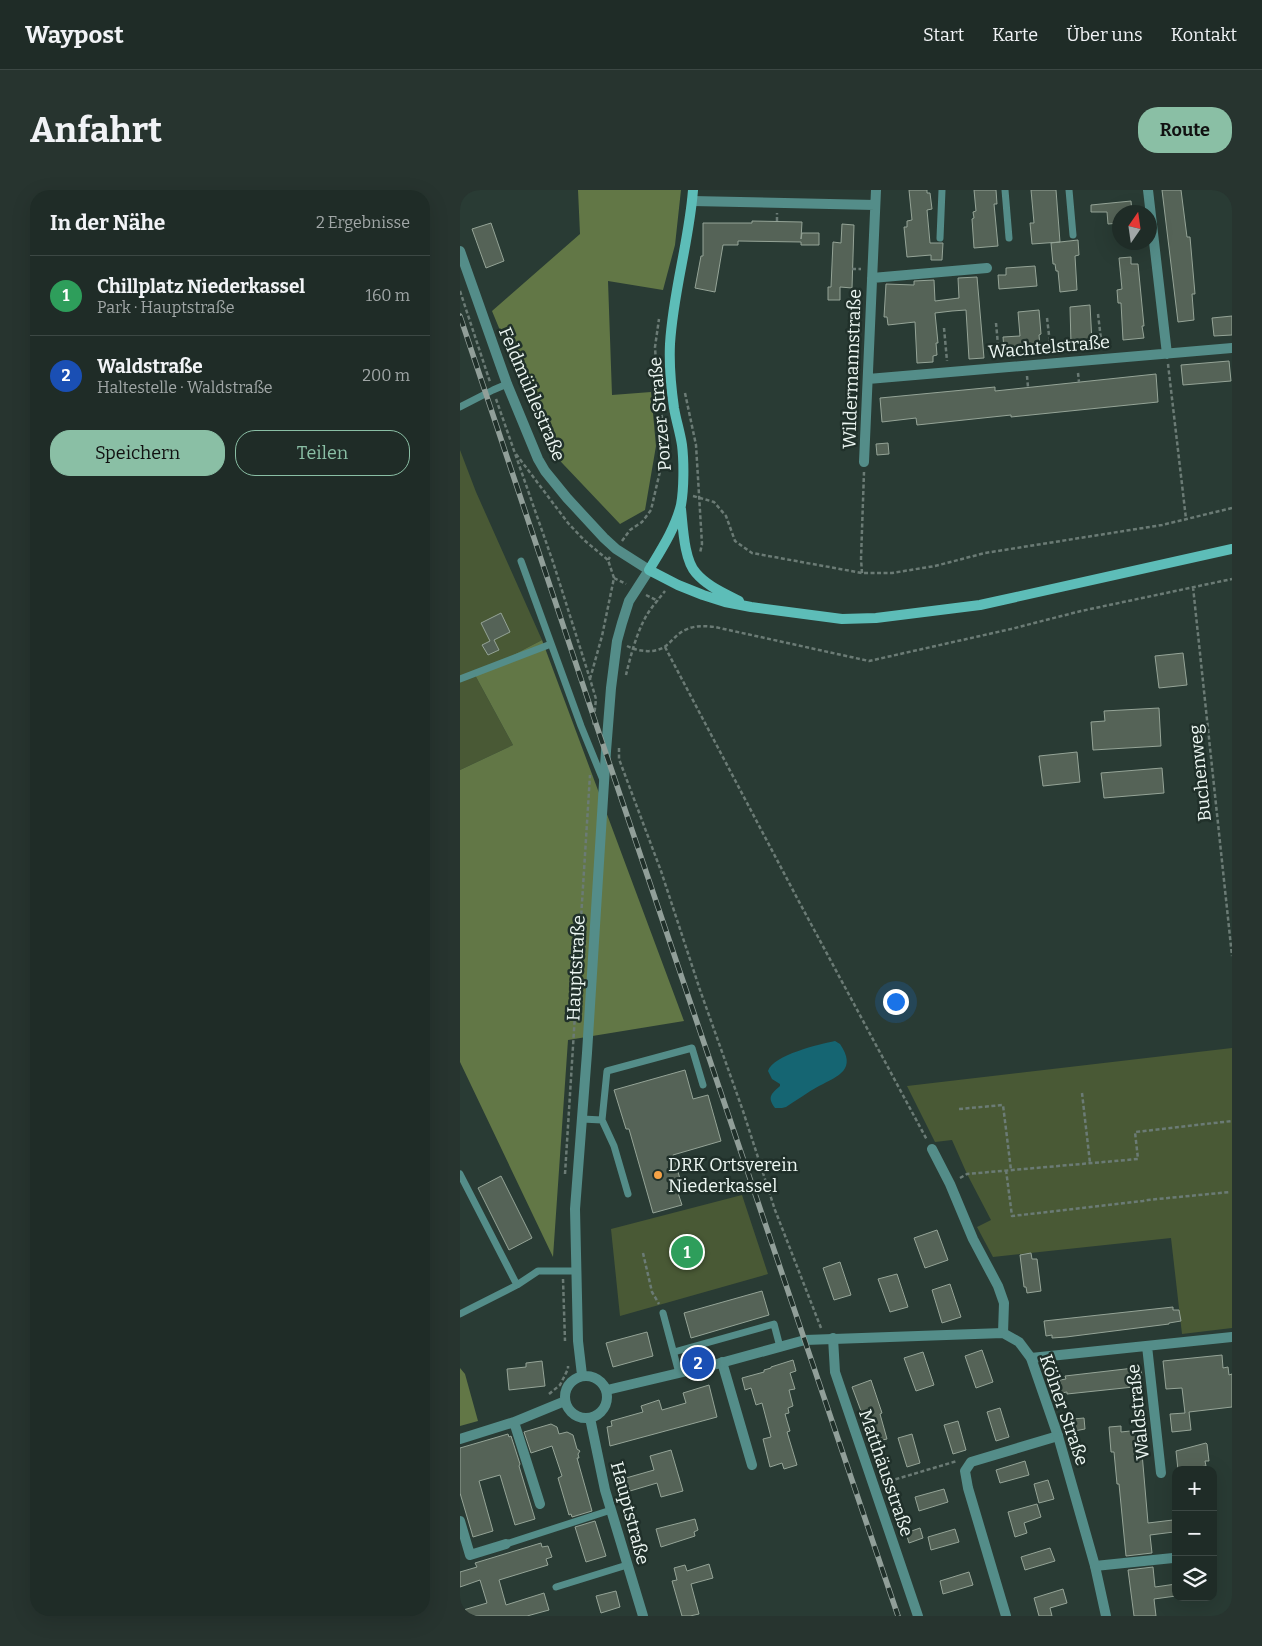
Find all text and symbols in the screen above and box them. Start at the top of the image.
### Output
text: Waypost [25,21,124,49]
text: Start [923,24,964,46]
text: Karte [992,24,1038,46]
text: Über uns [1066,24,1143,46]
text: Kontakt [1171,24,1237,46]
button: Route [1138,107,1232,153]
text: Anfahrt [30,109,162,151]
north arrow [1112,205,1157,250]
text: In der Nähe [50,210,165,236]
text: 2 Ergebnisse [316,213,410,232]
text: Chillplatz Niederkassel [97,275,305,298]
text: 1 [63,286,69,305]
text: 160 m [365,286,410,305]
street label: Wildermannstraße [838,289,866,449]
text: Park · Hauptstraße [97,298,235,317]
street label: Feldmühlestraße [494,324,570,464]
street label: Wachtelstraße [987,331,1111,363]
text: Waldstraße [97,355,203,378]
street label: Porzer Straße [644,356,676,472]
text: 2 [61,366,71,385]
text: 200 m [362,366,410,385]
text: Haltestelle · Waldstraße [97,378,273,397]
button: Speichern [50,430,225,476]
button: Teilen [235,430,410,476]
street label: Buchenweg [1184,723,1216,823]
street label: Hauptstraße [562,915,590,1021]
your location [883,989,909,1015]
place label: DRK Ortsverein Niederkassel [668,1154,799,1197]
marker: DRK Ortsverein Niederkassel [652,1169,664,1181]
pin: 1 [671,1233,703,1271]
pin: 2 [682,1344,714,1382]
street label: Kölner Straße [1035,1352,1093,1468]
street label: Waldstraße [1122,1363,1154,1461]
street label: Matthäusstraße [854,1407,918,1539]
street label: Hauptstraße [606,1459,654,1567]
map controls [1172,1466,1217,1601]
button: + [1172,1466,1217,1511]
button: − [1172,1511,1217,1556]
button: layers [1172,1556,1217,1601]

